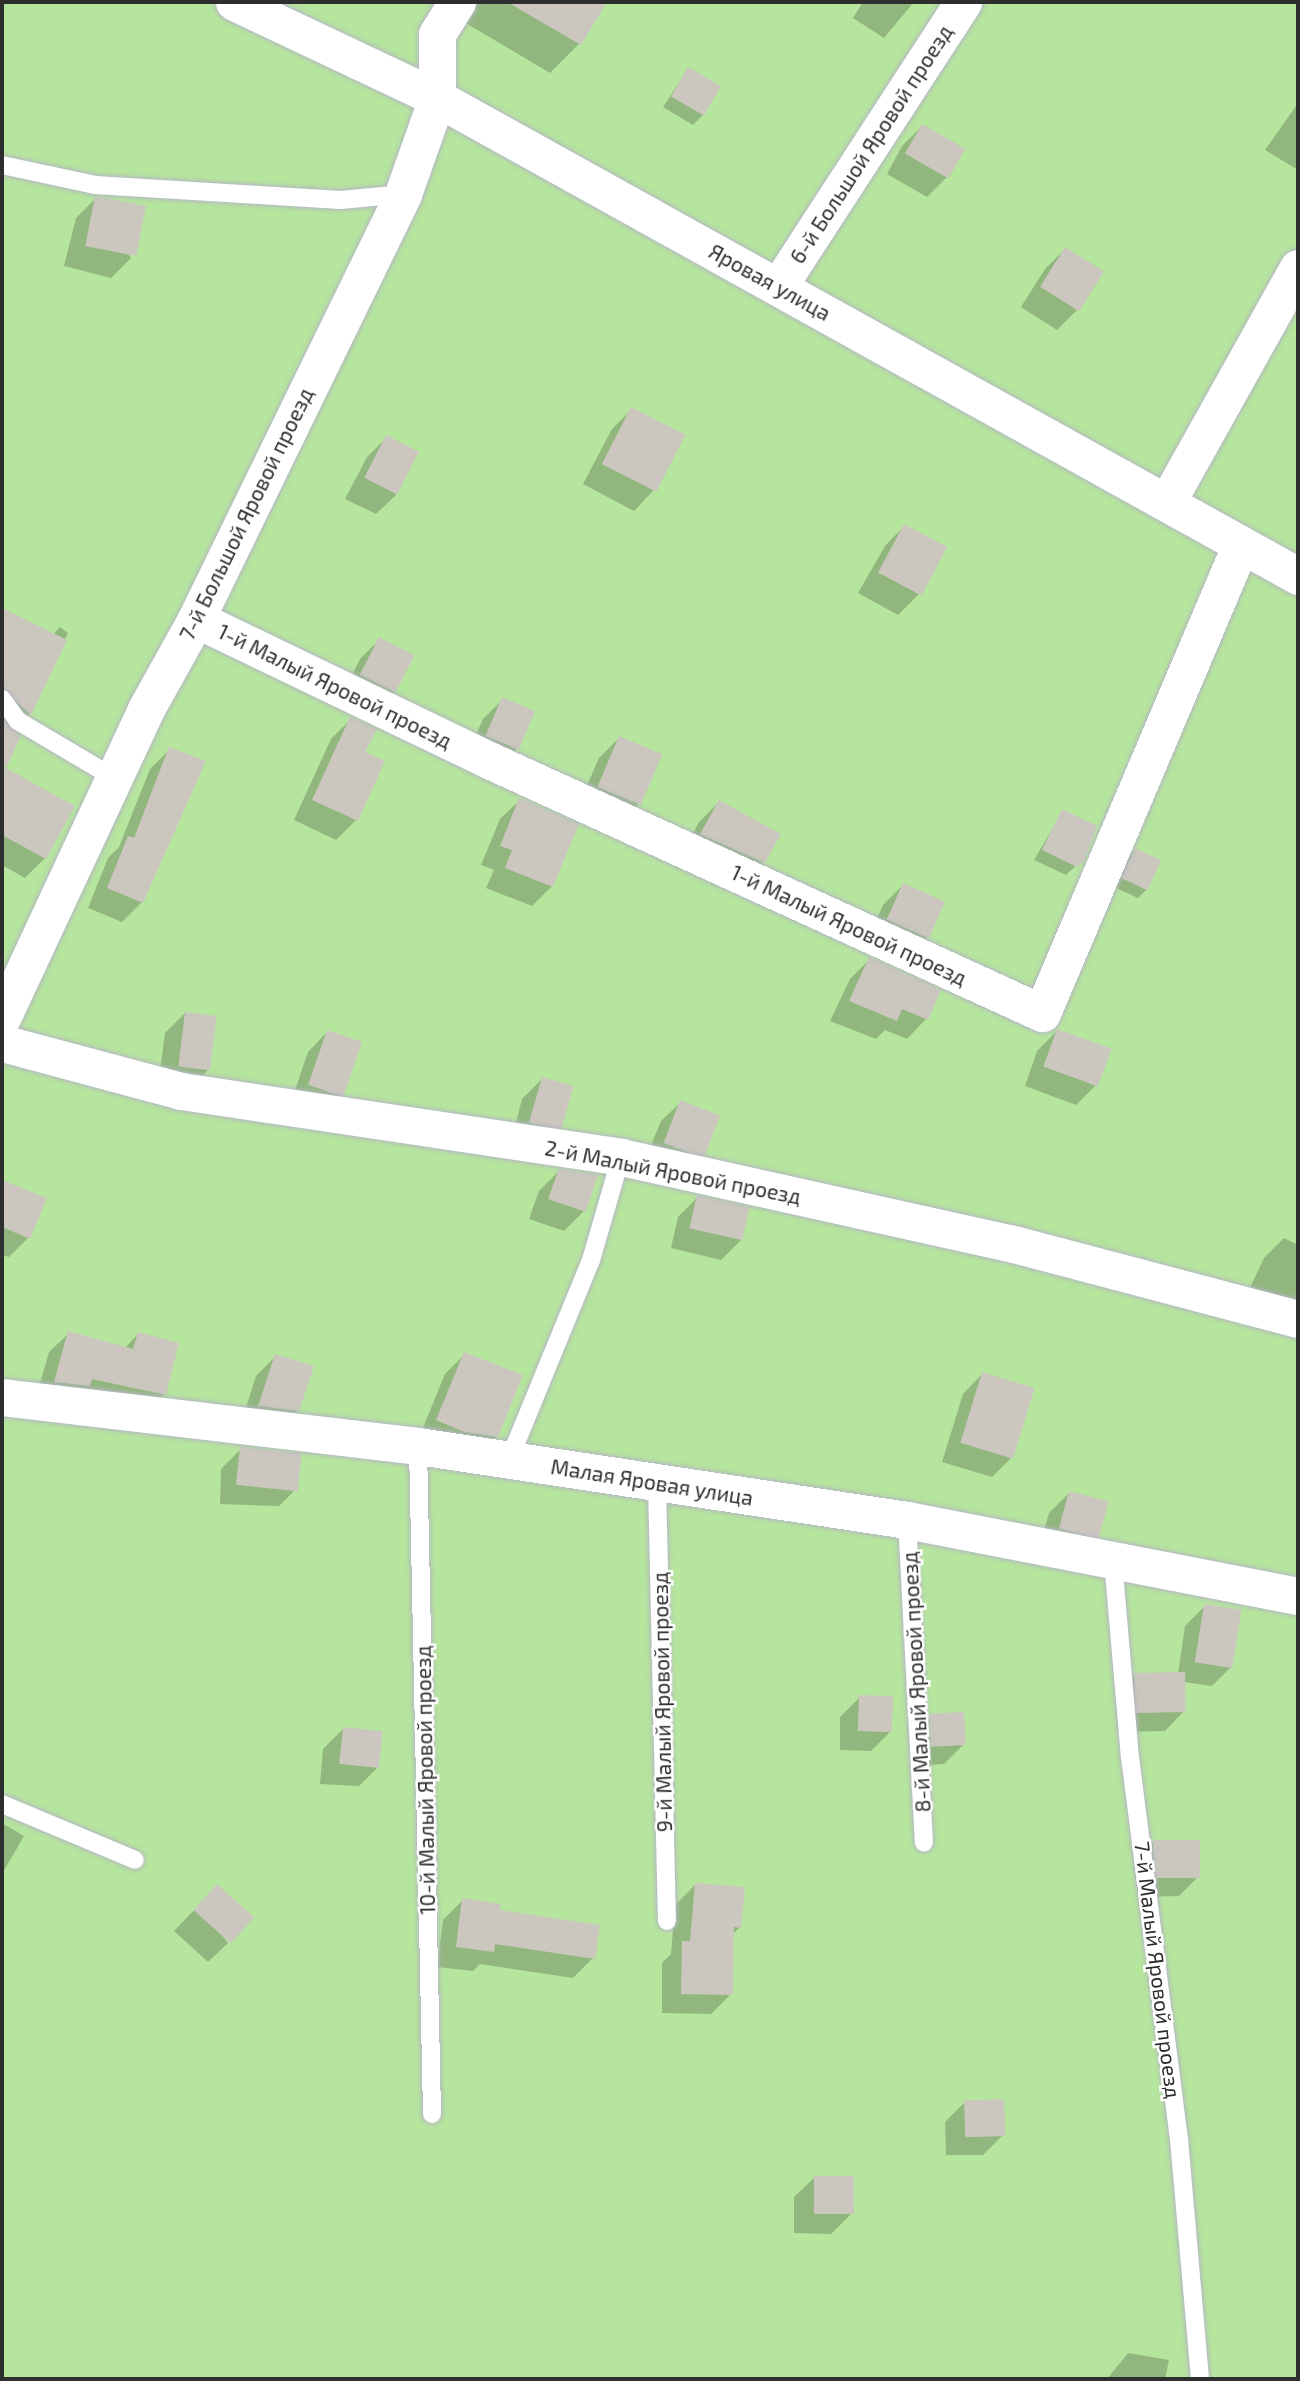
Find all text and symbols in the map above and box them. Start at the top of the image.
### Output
street label: 6-й Большой Яровой проезд [784,20,958,268]
street label: Яровая улица [705,238,835,326]
street label: 7-й Большой Яровой проезд [174,384,318,644]
street label: 1-й Малый Яровой проезд [214,618,456,754]
street label: 1-й Малый Яровой проезд [727,859,971,991]
street label: 2-й Малый Яровой проезд [543,1135,803,1209]
street label: Малая Яровая улица [549,1454,755,1510]
street label: 8-й Малый Яровой проезд [897,1551,935,1813]
street label: 9-й Малый Яровой проезд [647,1572,677,1832]
street label: 10-й Малый Яровой проезд [410,1645,440,1915]
street label: 7-й Малый Яровой проезд [1130,1840,1186,2100]

